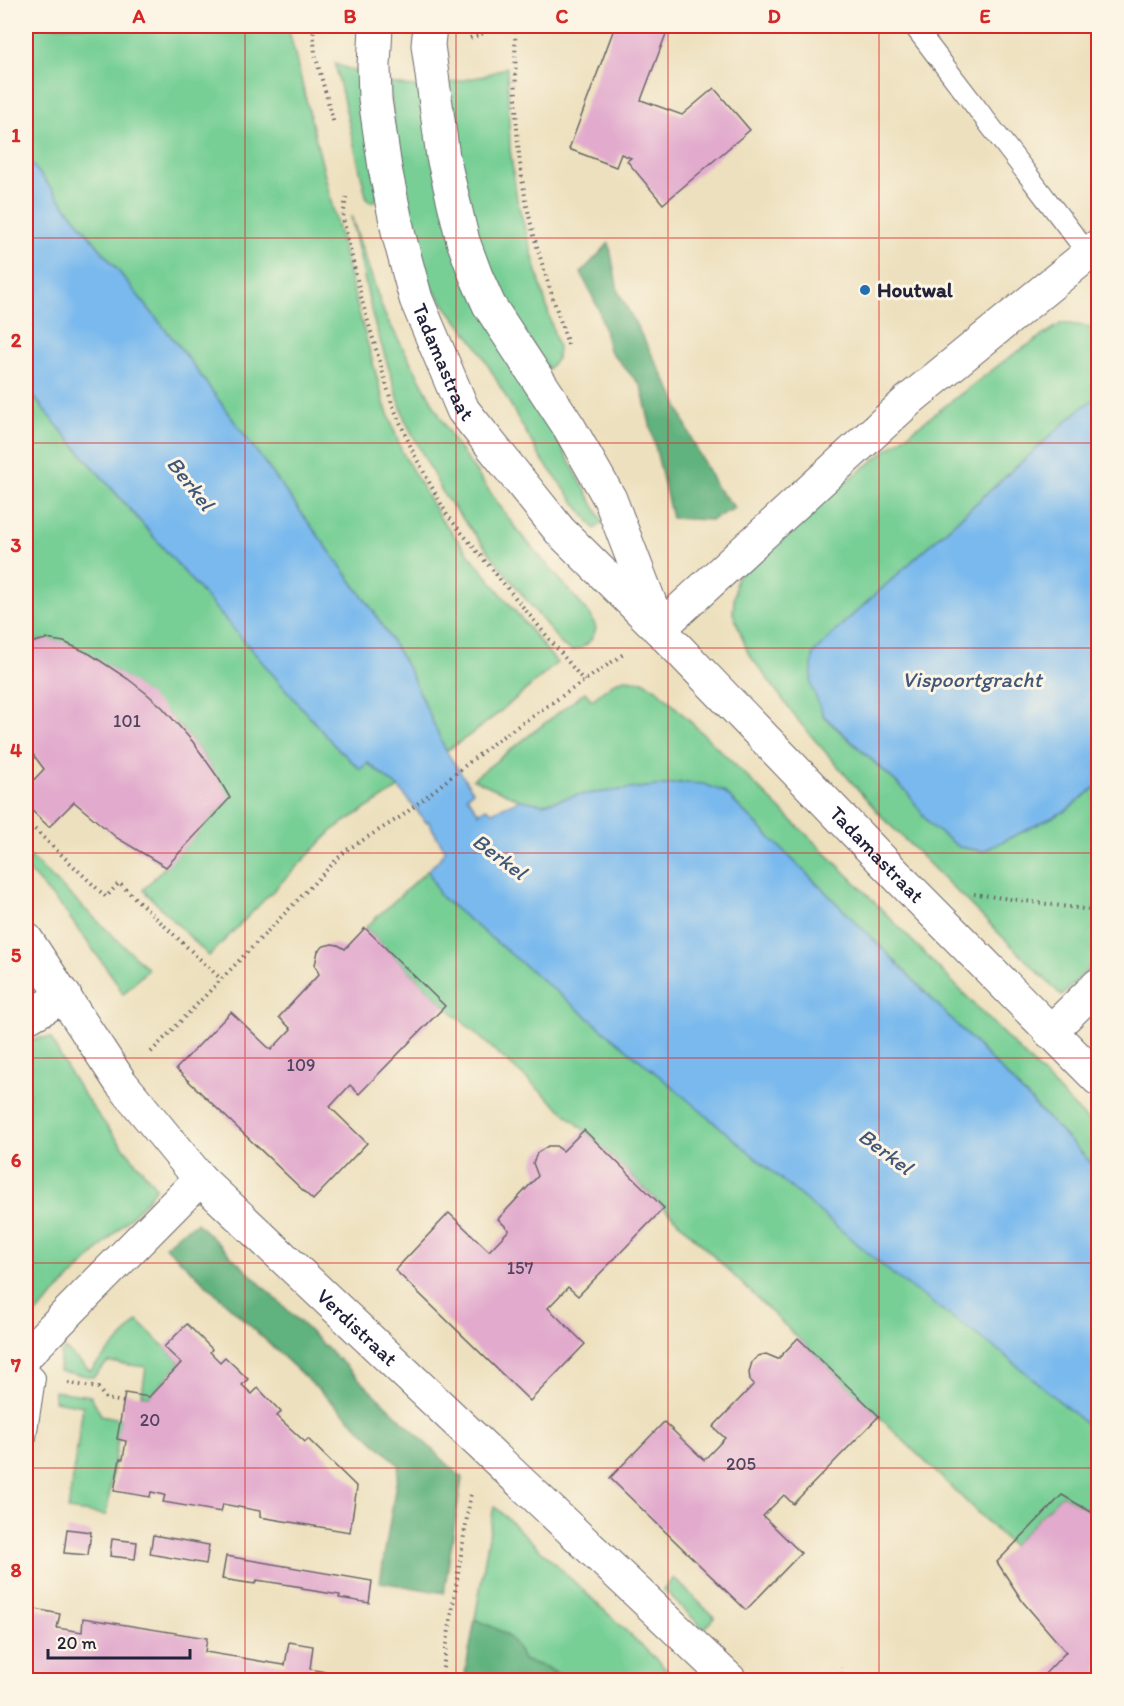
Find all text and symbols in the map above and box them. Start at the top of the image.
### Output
text: A [132,4,146,28]
text: B [344,4,357,28]
text: C [556,4,569,28]
text: D [767,4,781,28]
text: E [979,4,991,28]
text: 1 [11,123,21,147]
place label: Houtwal [877,277,954,302]
marker: Houtwal [858,283,872,297]
street label: Tadamastraat [407,300,480,426]
text: 2 [11,328,22,352]
water label: Berkel [161,451,221,517]
text: 3 [11,533,22,557]
water label: Vispoortgracht [902,666,1044,693]
house number: 101 [113,710,141,732]
text: 4 [10,738,22,762]
street label: Tadamastraat [825,801,930,908]
water label: Berkel [467,827,534,887]
text: 5 [11,943,22,967]
house number: 109 [287,1054,315,1076]
water label: Berkel [853,1122,920,1182]
text: 6 [11,1148,22,1172]
house number: 157 [507,1257,533,1279]
street label: Verdistraat [312,1283,403,1371]
text: 7 [10,1353,21,1377]
house number: 20 [140,1409,160,1431]
house number: 205 [726,1453,756,1475]
text: 8 [11,1558,22,1582]
scale bar [48,1622,190,1660]
text: 20 m [57,1632,97,1654]

